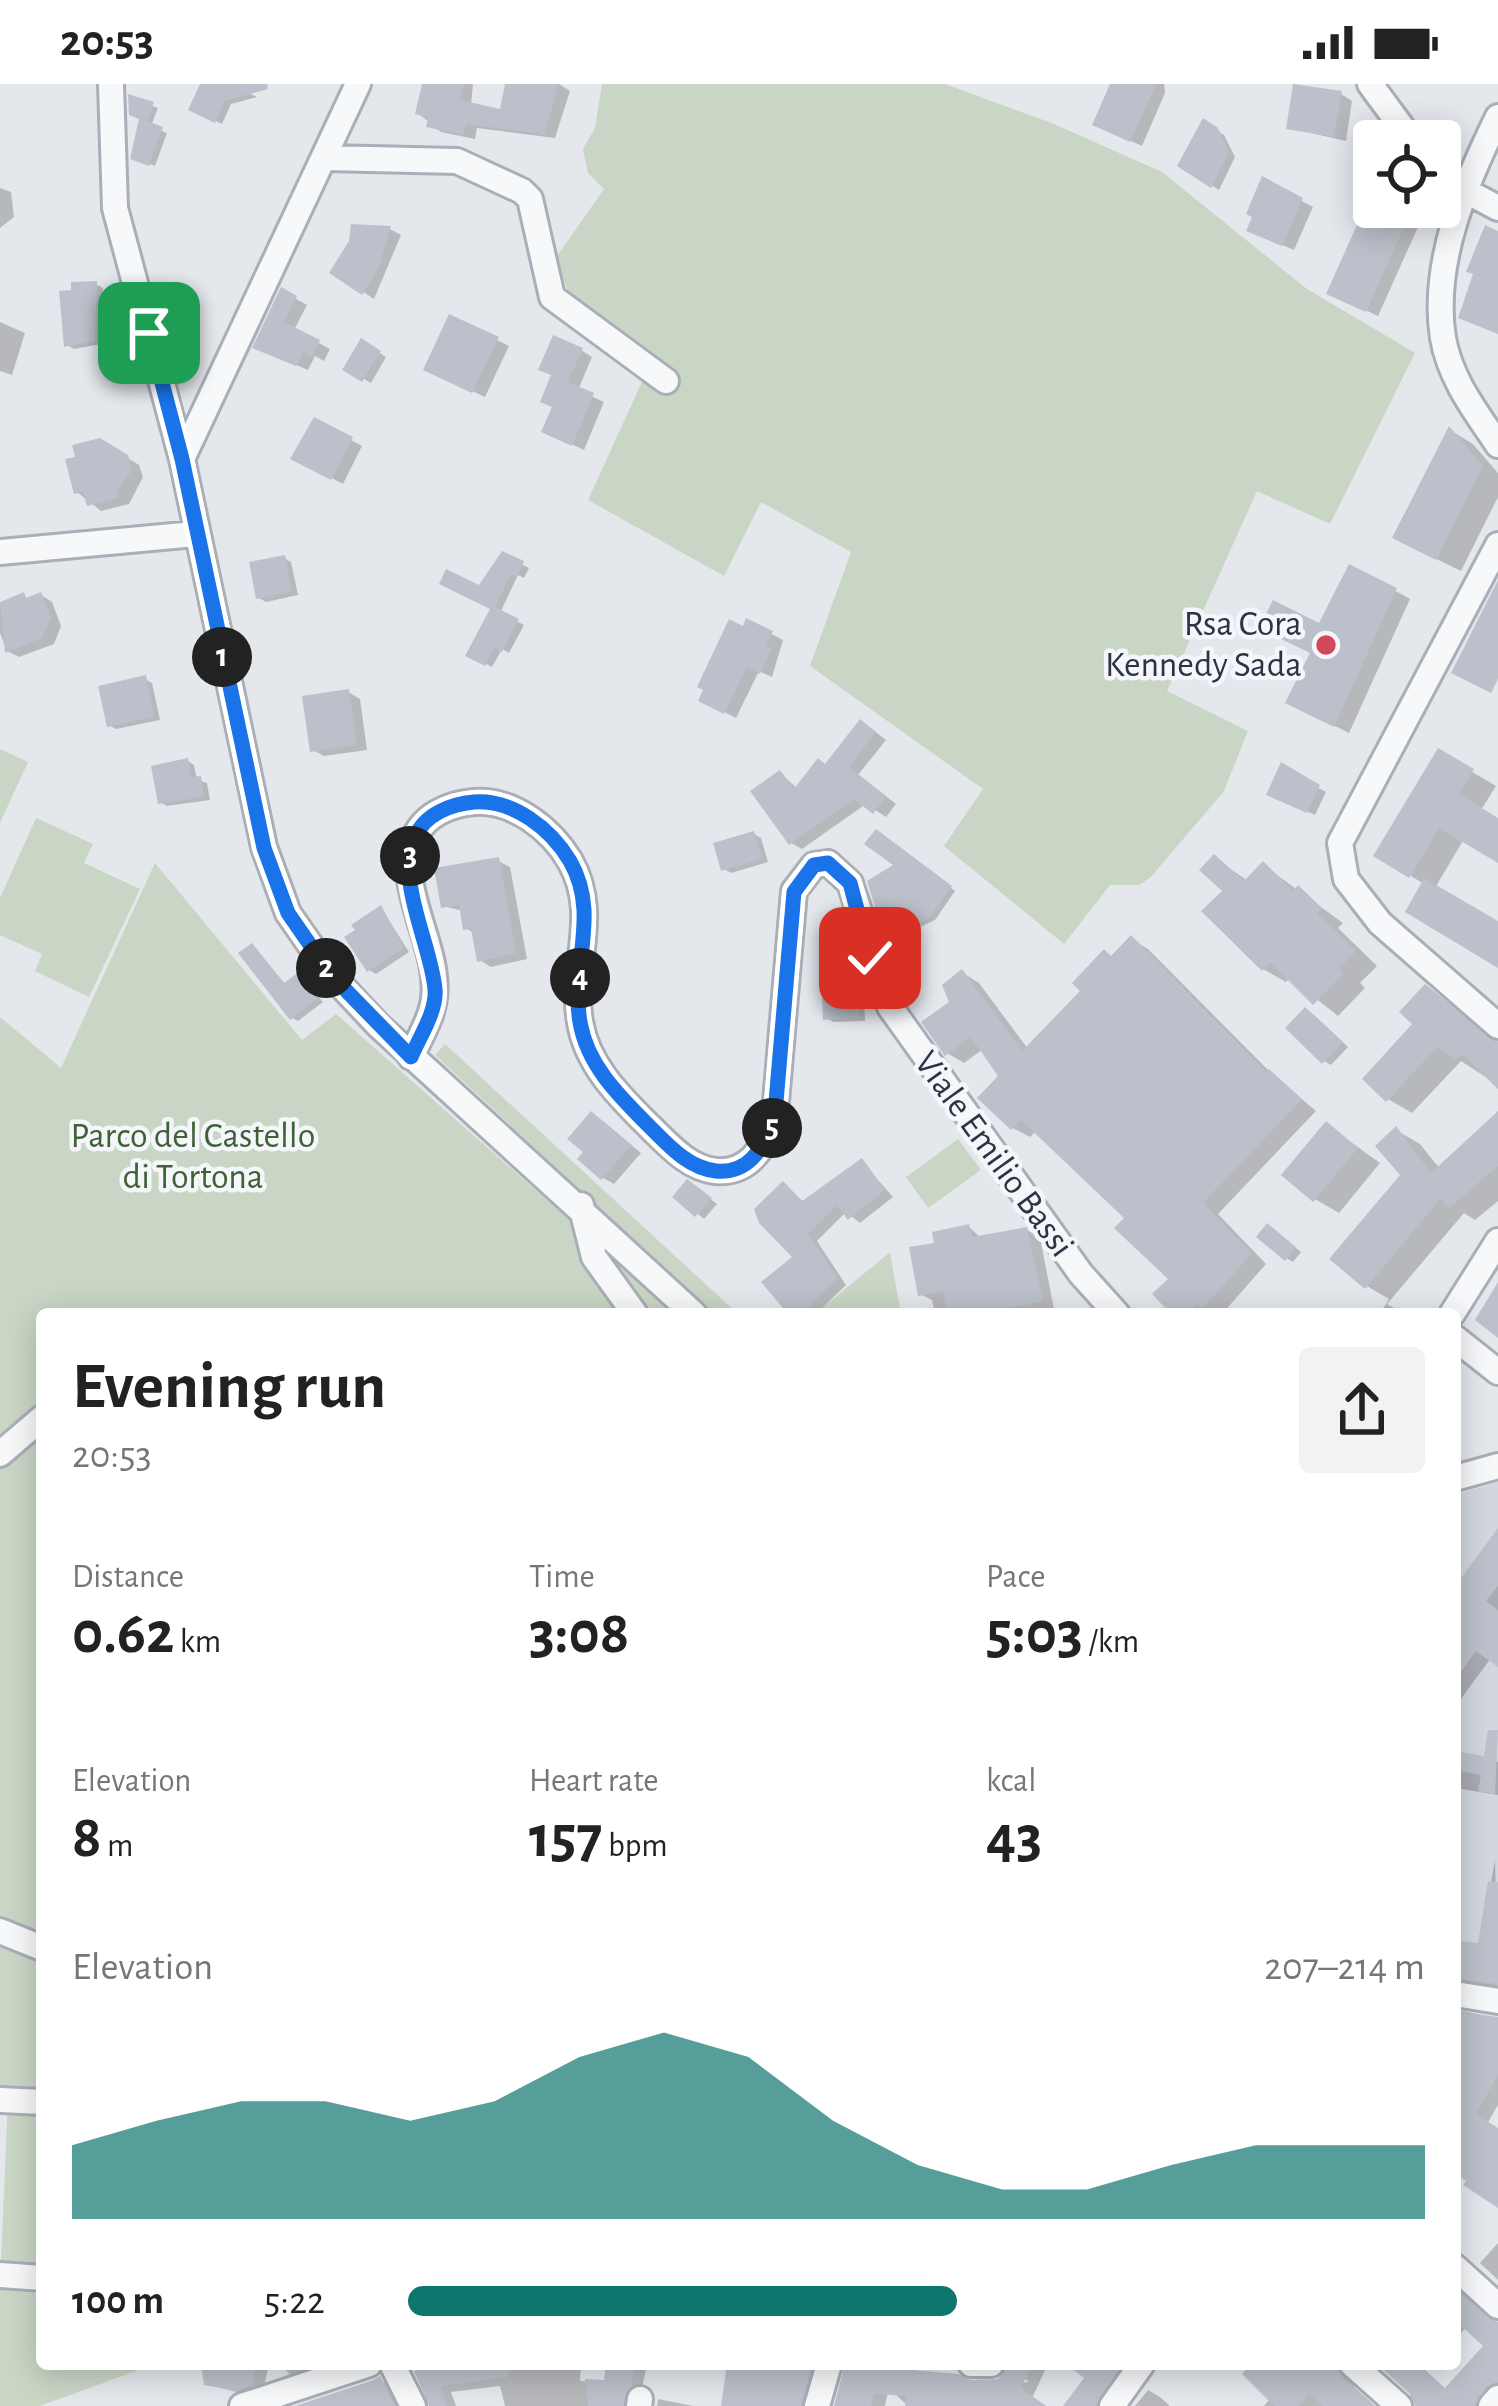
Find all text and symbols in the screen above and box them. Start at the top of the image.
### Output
text: 20:53 [60,19,154,64]
map controls [1353,120,1461,228]
button: locate [1353,120,1461,228]
pin [98,282,200,384]
icon: arrive [116,300,182,366]
place label: Rsa Cora Kennedy Sada [1105,606,1302,683]
pin: 1 [192,627,252,687]
marker: Rsa Cora Kennedy Sada [1313,632,1339,658]
text: 1 [216,640,228,673]
pin: 3 [380,826,440,886]
text: 3 [403,839,417,872]
pin [819,907,921,1009]
icon: check [837,925,903,991]
pin: 2 [296,938,356,998]
pin: 4 [550,948,610,1008]
text: 2 [318,951,334,984]
text: 4 [572,961,588,994]
street label: Viale Emilio Bassi [908,1045,1080,1263]
pin: 5 [742,1098,802,1158]
text: 5 [765,1111,779,1144]
park label: Parco del Castello di Tortona [71,1118,315,1195]
button: share [1299,1347,1425,1473]
text: Evening run [72,1354,386,1420]
text: 20:53 [72,1436,152,1475]
text: Distance [72,1561,184,1594]
text: Time [529,1561,595,1594]
text: Pace [986,1561,1045,1594]
text: 0.62 [72,1604,174,1664]
text: 3:08 [529,1604,629,1664]
text: 5:03 [986,1604,1083,1664]
text: km [174,1626,221,1659]
text: /km [1083,1626,1139,1659]
text: Elevation [72,1765,191,1798]
text: Heart rate [529,1765,659,1798]
text: kcal [986,1765,1036,1798]
text: 8 [72,1808,102,1868]
text: 157 [529,1808,602,1868]
text: 43 [986,1808,1042,1868]
text: m [102,1830,133,1863]
text: bpm [602,1830,668,1863]
text: Elevation [72,1948,213,1987]
text: 207–214 m [1264,1948,1425,1987]
text: 100 m [72,2282,164,2321]
text: 5:22 [264,2282,325,2321]

